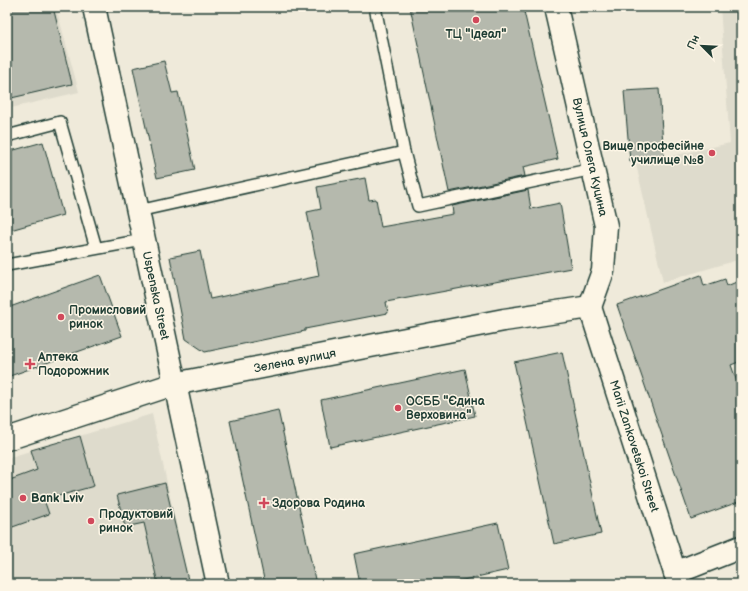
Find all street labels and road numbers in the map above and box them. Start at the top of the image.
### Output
street label: Вулиця Олега Куцина [569,96,611,218]
street label: Uspenska Street [139,250,172,341]
street label: Зелена вулиця [253,346,338,376]
street label: Marii Zankovetskoi Street [606,379,662,514]

